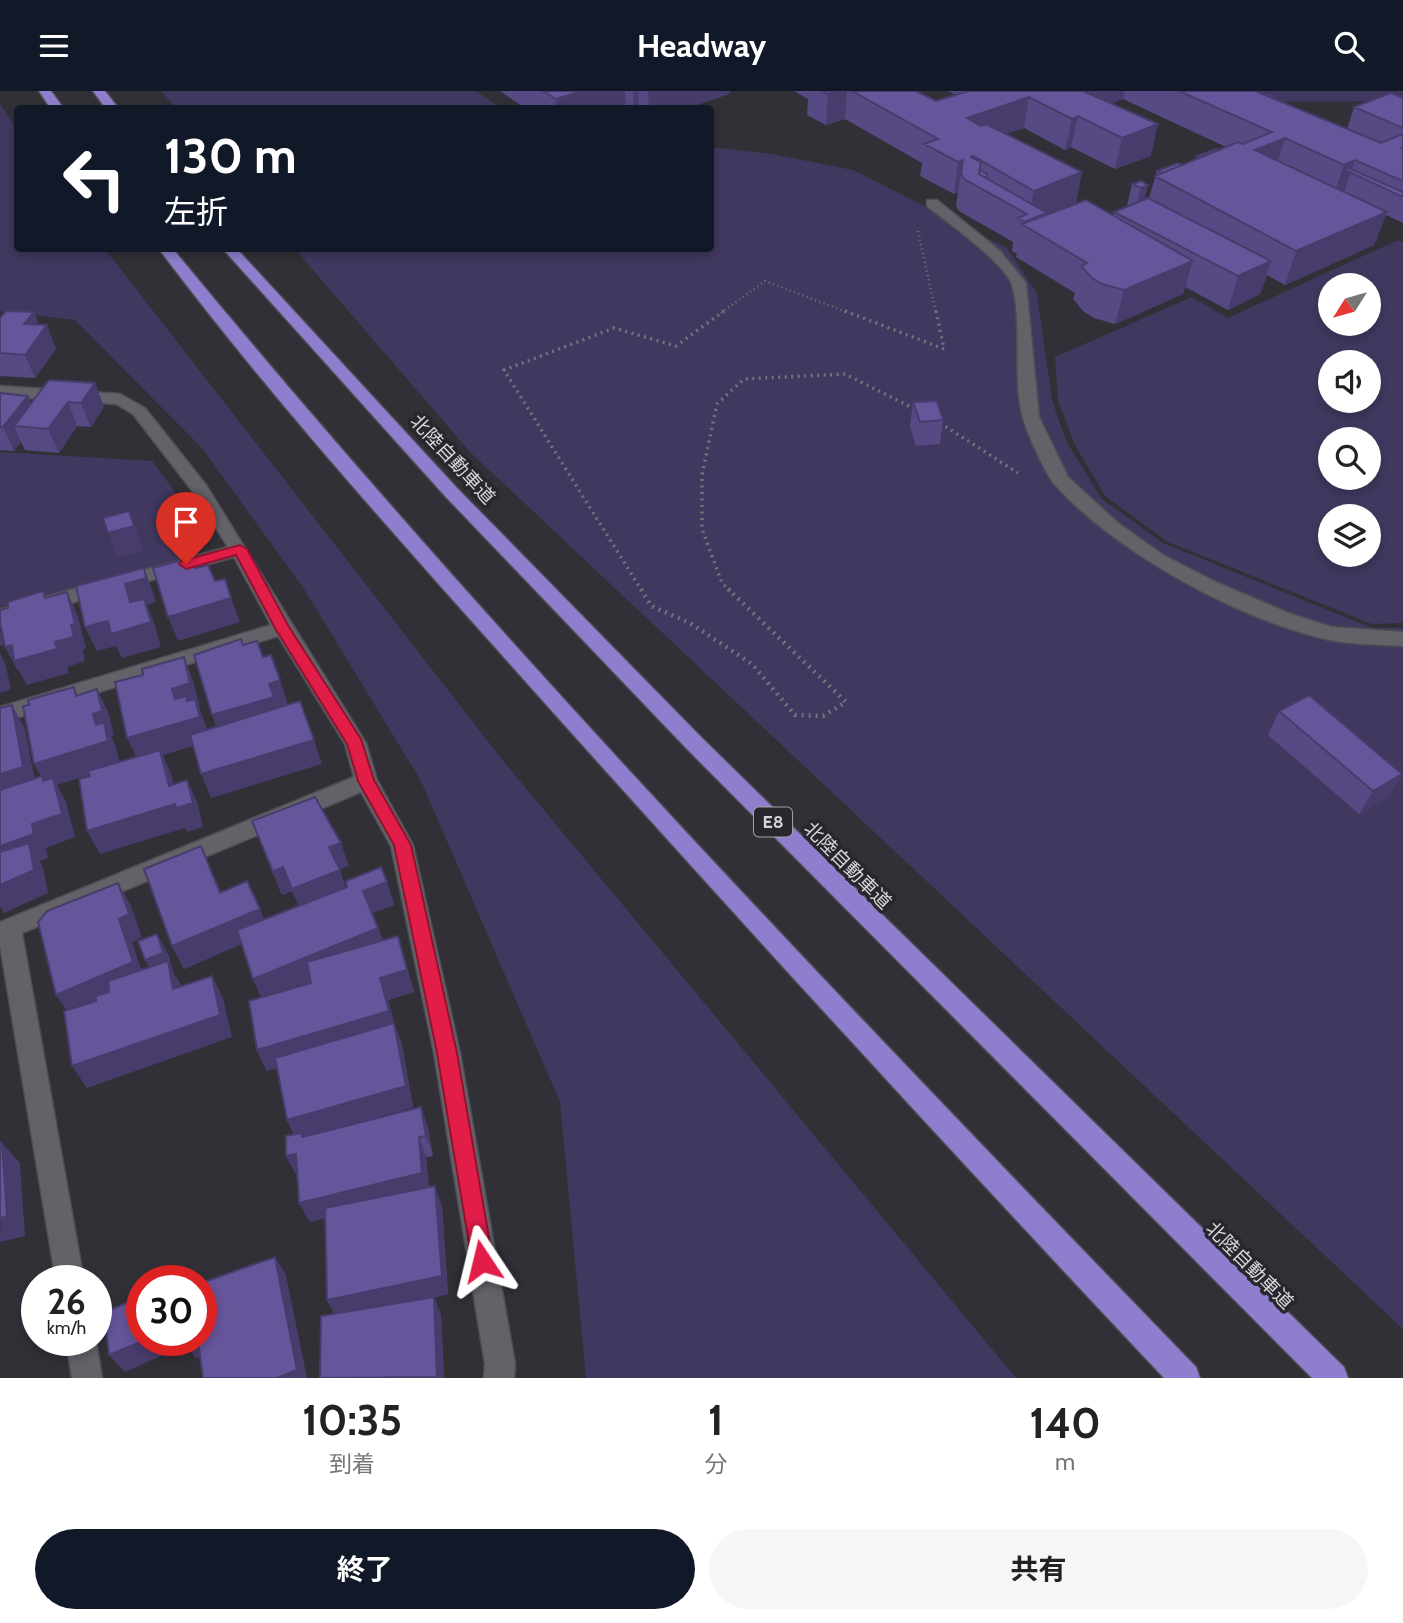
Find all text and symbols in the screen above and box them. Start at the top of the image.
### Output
text: Headway [637,26,766,65]
icon: menu [35,27,73,65]
icon: search [1330,27,1368,65]
text: 130 m [164,126,297,185]
icon: left [49,133,140,224]
text: 左折 [164,192,228,231]
north arrow [1318,273,1381,336]
map controls [1318,273,1381,567]
button: sound [1318,350,1381,413]
street label: 北陸自動車道 [405,410,500,509]
button: search [1318,427,1381,490]
pin [156,492,216,564]
icon: arrive [167,503,205,541]
button: layers [1318,504,1381,567]
road number: E8 [754,807,792,837]
street label: 北陸自動車道 [799,817,896,914]
street label: 北陸自動車道 [1201,1217,1298,1314]
position arrow [445,1224,519,1298]
speed limit sign: 30 [126,1265,217,1356]
text: 26 [47,1280,86,1323]
text: km/h [47,1317,86,1339]
text: 10:35 [302,1394,402,1446]
text: 1 [708,1394,723,1446]
text: 140 [1029,1397,1101,1449]
text: m [1055,1448,1075,1476]
text: 到着 [329,1450,375,1478]
text: 分 [704,1450,727,1478]
button: 終了 [35,1529,695,1609]
button: 共有 [709,1529,1368,1609]

